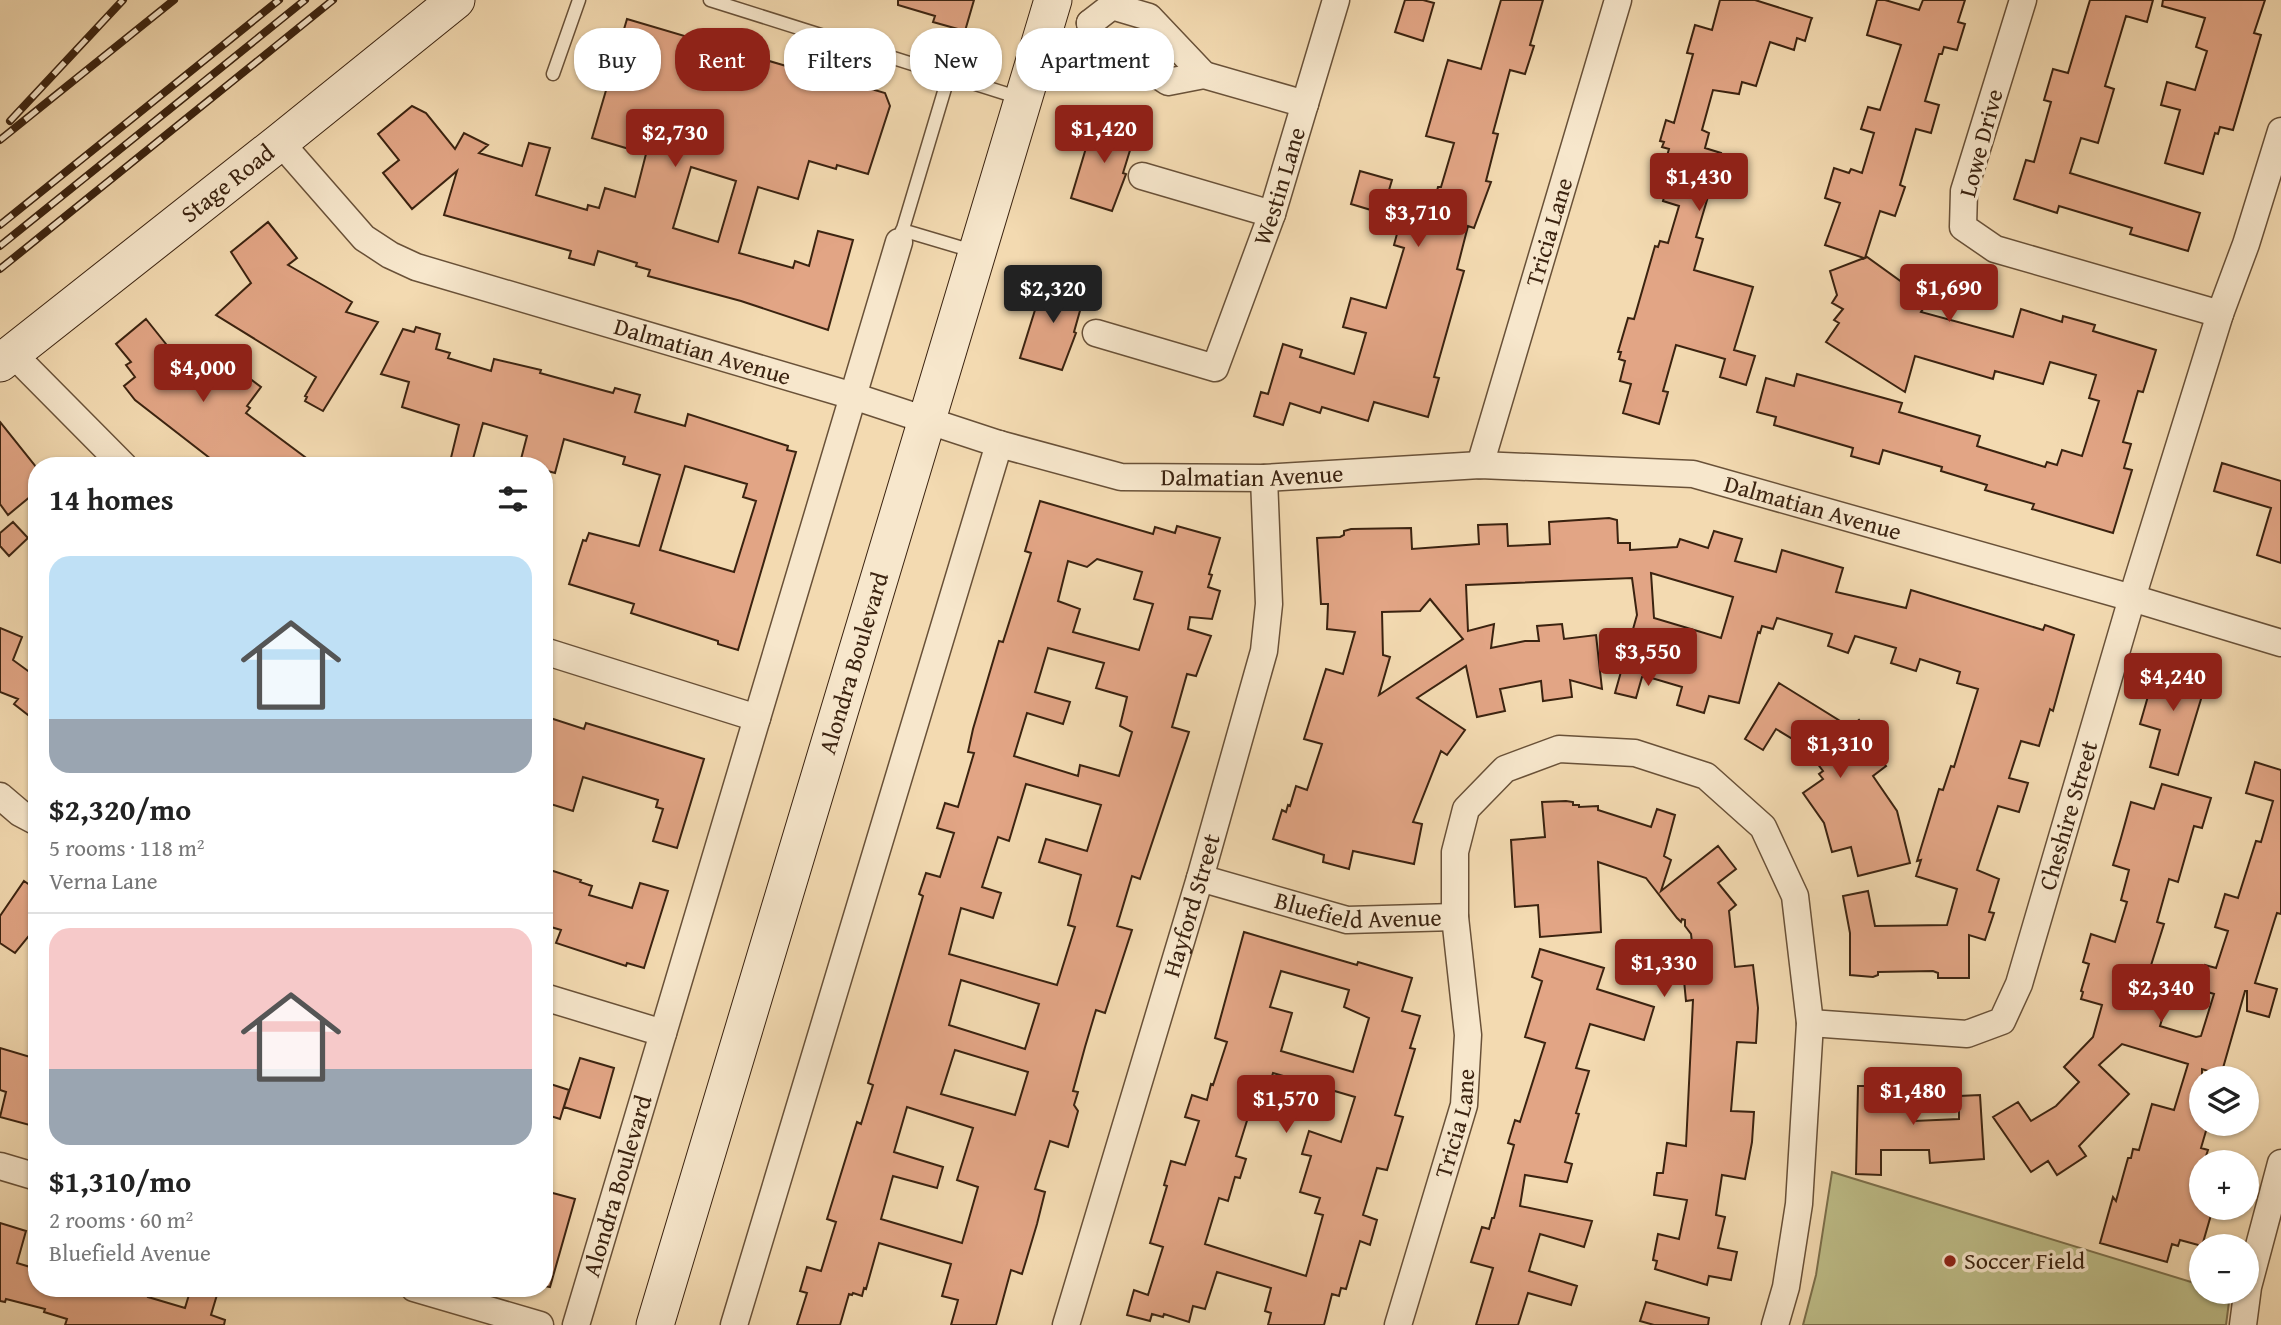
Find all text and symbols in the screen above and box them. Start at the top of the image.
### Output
chip: Buy [574,28,661,91]
chip: Rent [675,28,770,91]
chip: Filters [784,28,896,91]
chip: New [910,28,1002,91]
chip: Apartment [1016,28,1174,91]
street label: Lowe Drive [1949,85,2012,201]
pin: $1,420 [1047,106,1161,165]
pin: $2,730 [618,110,732,169]
text: $1,420 [1071,111,1137,144]
text: $2,730 [642,115,708,148]
street label: Westin Lane [1244,123,1314,250]
street label: Stage Road [173,135,282,231]
pin: $1,430 [1642,154,1756,213]
text: $1,430 [1666,159,1732,192]
street label: Tricia Lane [1516,173,1581,291]
pin: $3,710 [1361,190,1475,249]
text: $3,710 [1385,195,1451,228]
pin: $1,690 [1892,264,2006,324]
pin: $2,320 [996,266,1110,325]
text: $1,690 [1916,270,1982,303]
text: $2,320 [1020,271,1086,304]
street label: Dalmatian Avenue [610,308,795,394]
pin: $4,000 [146,344,260,404]
text: $4,000 [170,350,236,383]
street label: Dalmatian Avenue [1161,455,1344,495]
street label: Dalmatian Avenue [1720,466,1906,549]
text: 14 homes [49,477,174,521]
icon: filters [494,480,532,518]
street label: Alondra Boulevard [809,568,897,758]
icon: home [228,602,354,728]
pin: $3,550 [1591,628,1705,688]
text: $3,550 [1615,634,1681,667]
pin: $4,240 [2116,654,2230,713]
text: $4,240 [2140,659,2206,692]
pin: $1,310 [1783,720,1897,780]
text: $1,310 [1807,726,1873,759]
street label: Cheshire Street [2029,736,2106,894]
text: $2,320/mo [49,787,191,831]
street label: Hayford Street [1153,829,1229,981]
text: 5 rooms · 118 m² [49,831,204,864]
text: Verna Lane [49,864,158,897]
street label: Bluefield Avenue [1271,882,1442,937]
pin: $1,330 [1607,940,1721,999]
text: $1,330 [1631,945,1697,978]
pin: $2,340 [2104,964,2218,1024]
text: $2,340 [2128,970,2194,1003]
icon: home [228,974,354,1100]
map controls [2189,1066,2259,1304]
button: layers [2189,1066,2259,1136]
street label: Tricia Lane [1425,1068,1483,1182]
pin: $1,480 [1856,1068,1970,1127]
text: $1,480 [1880,1073,1946,1106]
pin: $1,570 [1229,1076,1343,1135]
text: $1,570 [1253,1081,1319,1114]
street label: Alondra Boulevard [573,1090,661,1281]
button: + [2189,1150,2259,1220]
text: $1,310/mo [49,1159,191,1203]
text: 2 rooms · 60 m² [49,1203,193,1236]
button: − [2189,1234,2259,1304]
text: Bluefield Avenue [49,1236,211,1269]
place label: Soccer Field [1964,1243,2085,1278]
marker: Soccer Field [1942,1253,1958,1269]

